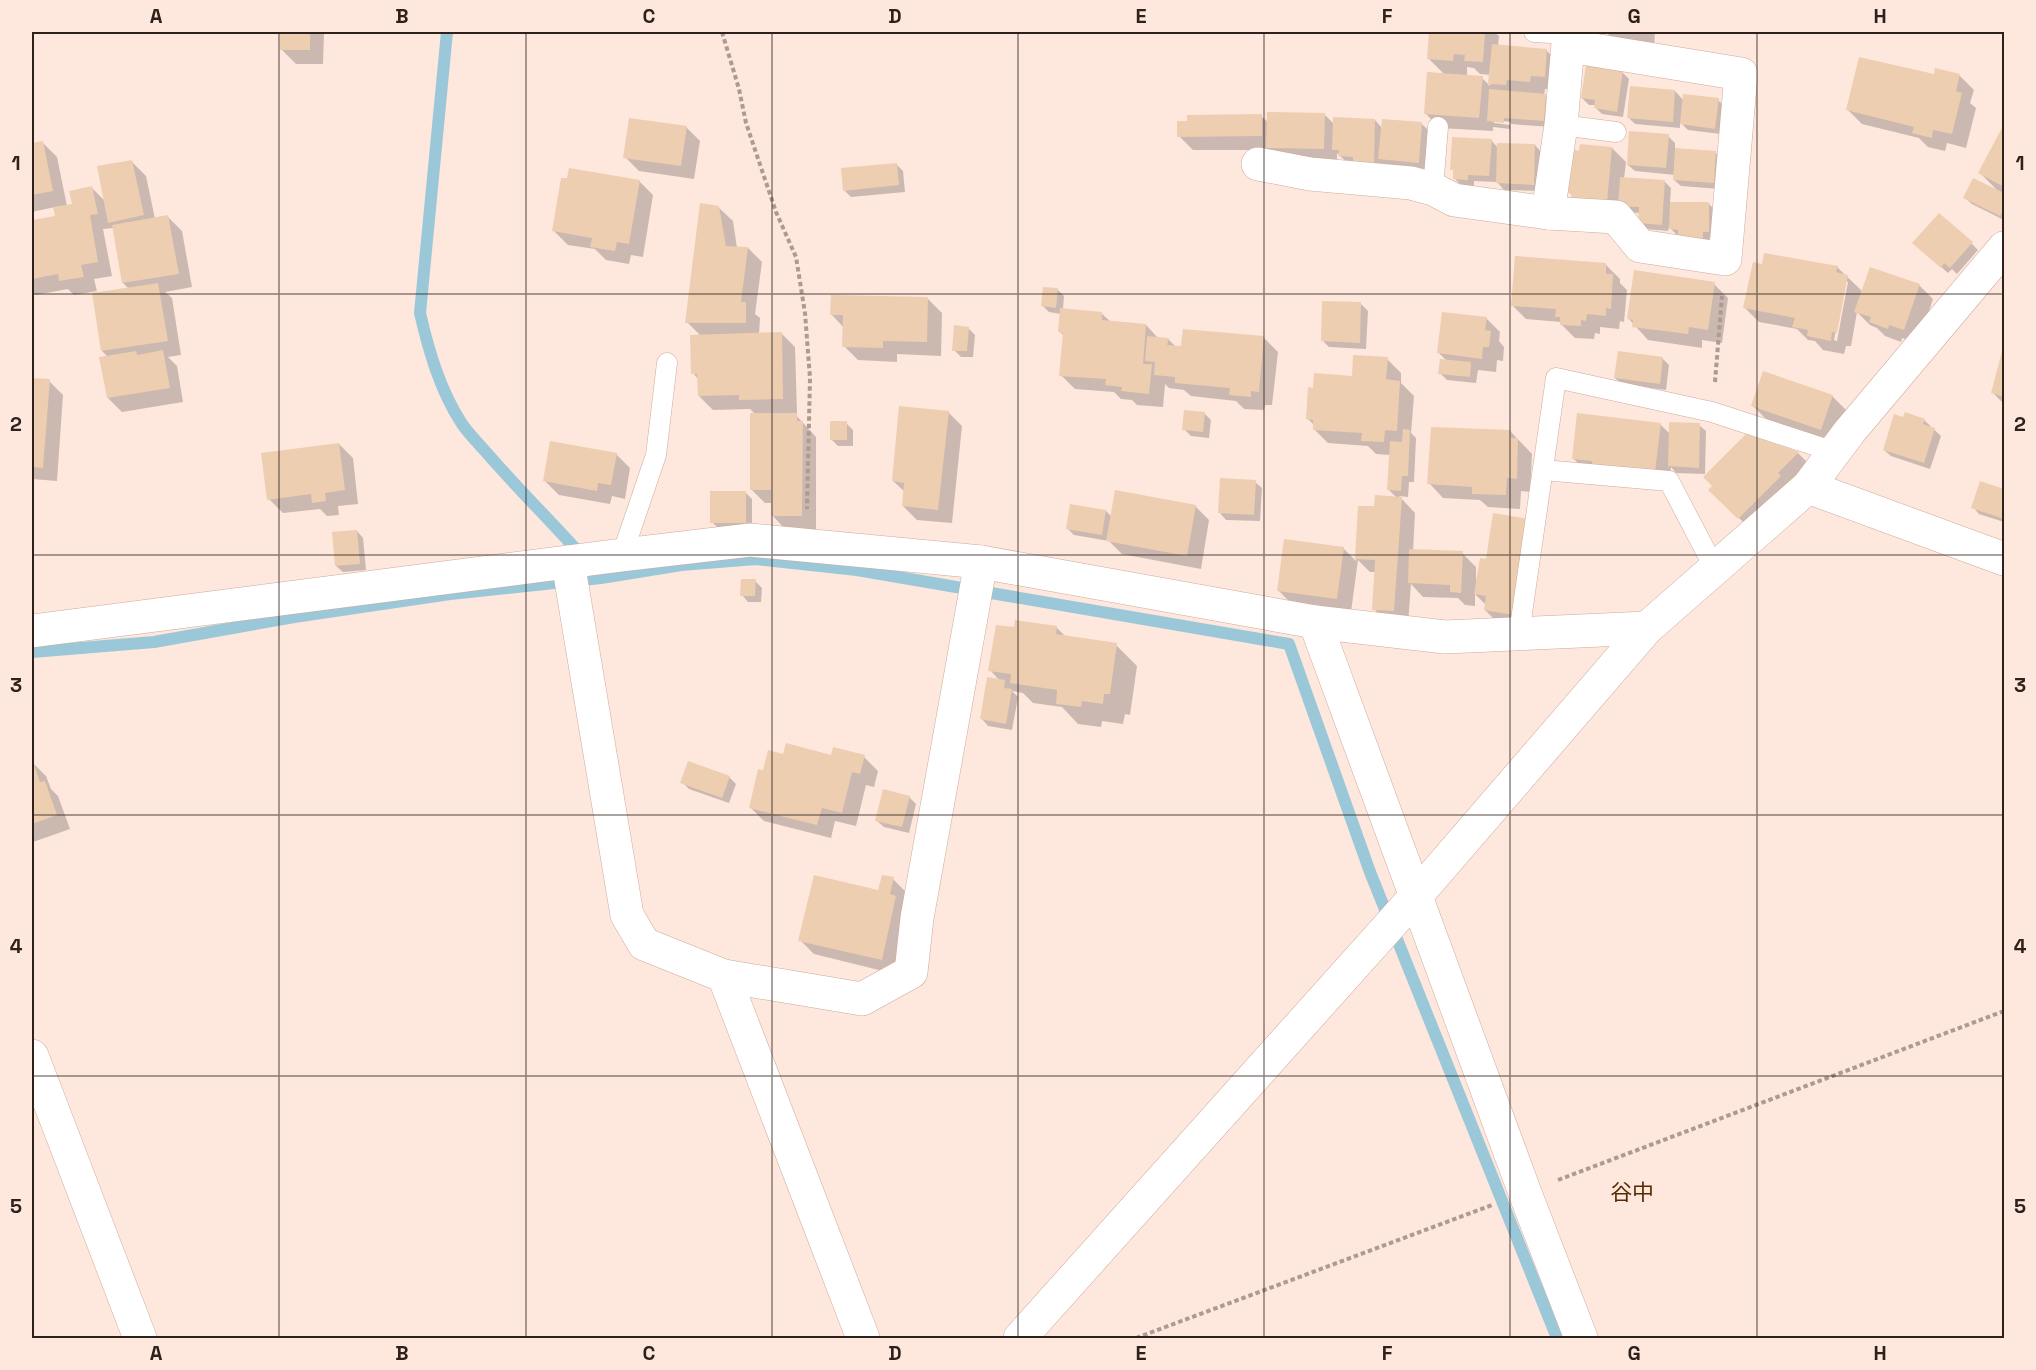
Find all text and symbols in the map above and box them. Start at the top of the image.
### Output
text: A [150,3,163,29]
text: B [395,3,409,29]
text: C [643,3,656,29]
text: D [888,3,902,29]
text: E [1135,3,1147,29]
text: F [1382,3,1393,29]
text: G [1627,3,1641,29]
text: H [1873,3,1887,29]
text: 1 [11,150,21,176]
text: 1 [2015,150,2025,176]
text: 2 [10,411,22,437]
text: 2 [2014,411,2026,437]
text: 3 [10,672,22,698]
text: 3 [2014,672,2026,698]
text: 4 [10,933,23,959]
text: 4 [2014,933,2027,959]
district label: 谷中 [1610,1178,1654,1206]
text: 5 [10,1193,22,1219]
text: 5 [2014,1193,2026,1219]
text: A [150,1340,163,1366]
text: B [395,1340,409,1366]
text: C [643,1340,656,1366]
text: D [888,1340,902,1366]
text: E [1135,1340,1147,1366]
text: F [1382,1340,1393,1366]
text: G [1627,1340,1641,1366]
text: H [1873,1340,1887,1366]

